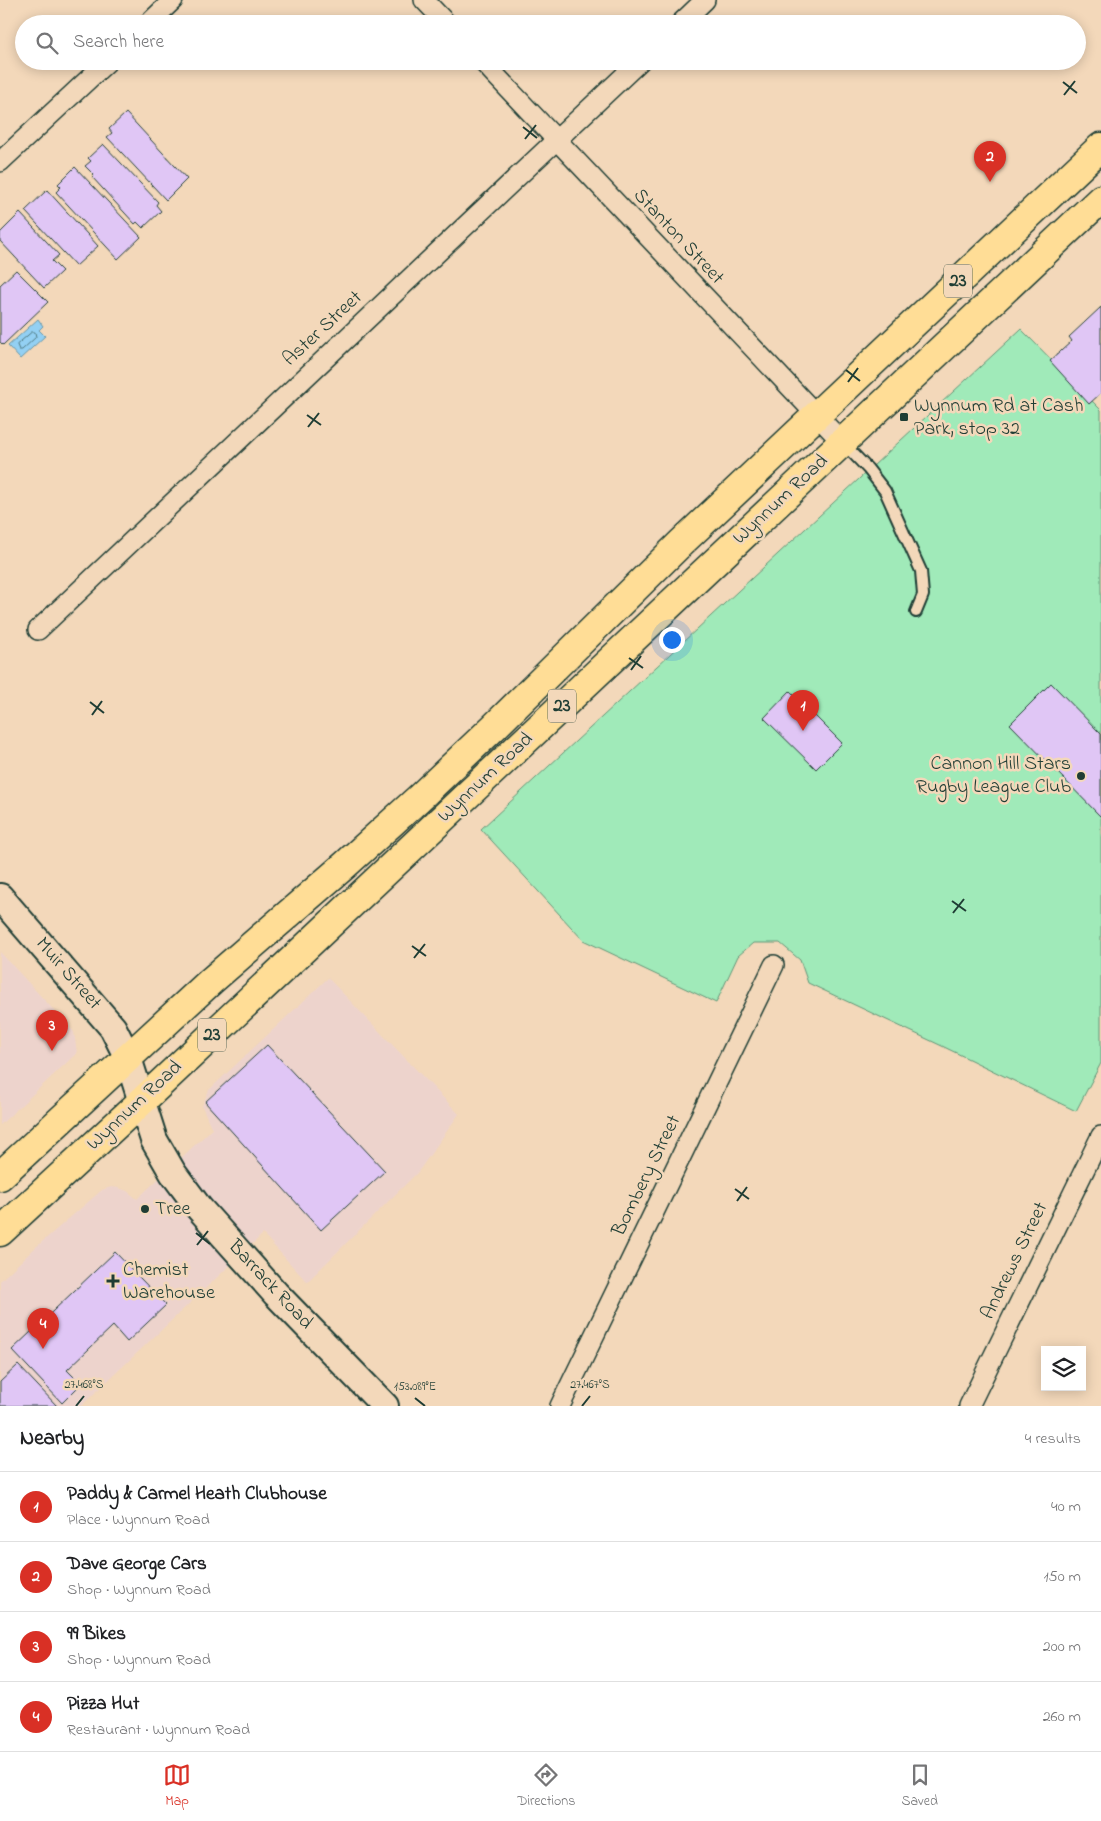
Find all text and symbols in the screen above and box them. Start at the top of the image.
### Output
search box [15,15,1086,70]
icon: search [33,29,61,57]
text: Search here [73,29,164,56]
pin: 2 [974,141,1006,182]
street label: Stanton Street [626,182,731,292]
road number: 23 [944,264,972,298]
street label: Aster Street [277,284,370,374]
place label: Wynnum Rd at Cash Park, stop 32 [914,392,1084,444]
marker: Wynnum Rd at Cash Park, stop 32 [898,411,910,423]
street label: Wynnum Road [727,448,835,552]
your location [659,627,685,653]
road number: 23 [548,689,576,722]
pin: 1 [787,690,819,731]
street label: Wynnum Road [432,726,540,830]
place label: Cannon Hill Stars Rugby League Club [916,750,1071,803]
marker: Cannon Hill Stars Rugby League Club [1075,770,1087,782]
street label: Muir Street [28,931,108,1017]
pin: 3 [36,1010,68,1051]
road number: 23 [198,1018,226,1052]
street label: Wynnum Road [81,1054,189,1158]
street label: Bombery Street [605,1110,689,1242]
place label: Tree [155,1195,191,1224]
street label: Andrews Street [974,1197,1056,1325]
marker: Tree [139,1203,151,1215]
street label: Barrack Road [220,1233,319,1336]
place label: Chemist Warehouse [123,1256,215,1308]
marker: Chemist Warehouse [107,1275,119,1287]
pin: 4 [27,1308,59,1349]
map controls [1041,1346,1086,1391]
button: layers [1041,1346,1086,1391]
text: 27.468°S [64,1376,104,1394]
text: 27.467°S [570,1376,610,1394]
text: 153.089°E [394,1378,436,1396]
text: Nearby [20,1424,84,1454]
text: 4 results [1025,1427,1081,1451]
text: Paddy & Carmel Heath Clubhouse [67,1481,327,1508]
text: 1 [33,1495,39,1519]
text: 40 m [1051,1495,1081,1519]
text: Place · Wynnum Road [67,1508,210,1532]
text: Dave George Cars [67,1551,207,1578]
text: 2 [32,1565,40,1589]
text: 150 m [1043,1565,1081,1589]
text: Shop · Wynnum Road [67,1578,211,1602]
text: 99 Bikes [67,1621,126,1648]
text: 3 [33,1635,39,1659]
text: 200 m [1043,1635,1081,1659]
text: Shop · Wynnum Road [67,1648,211,1672]
text: Pizza Hut [67,1691,139,1718]
text: 4 [33,1705,39,1729]
text: 260 m [1043,1705,1081,1729]
text: Restaurant · Wynnum Road [67,1718,250,1742]
tab: Map [163,1761,191,1812]
tab: Directions [517,1761,575,1812]
tab: Saved [901,1761,938,1812]

